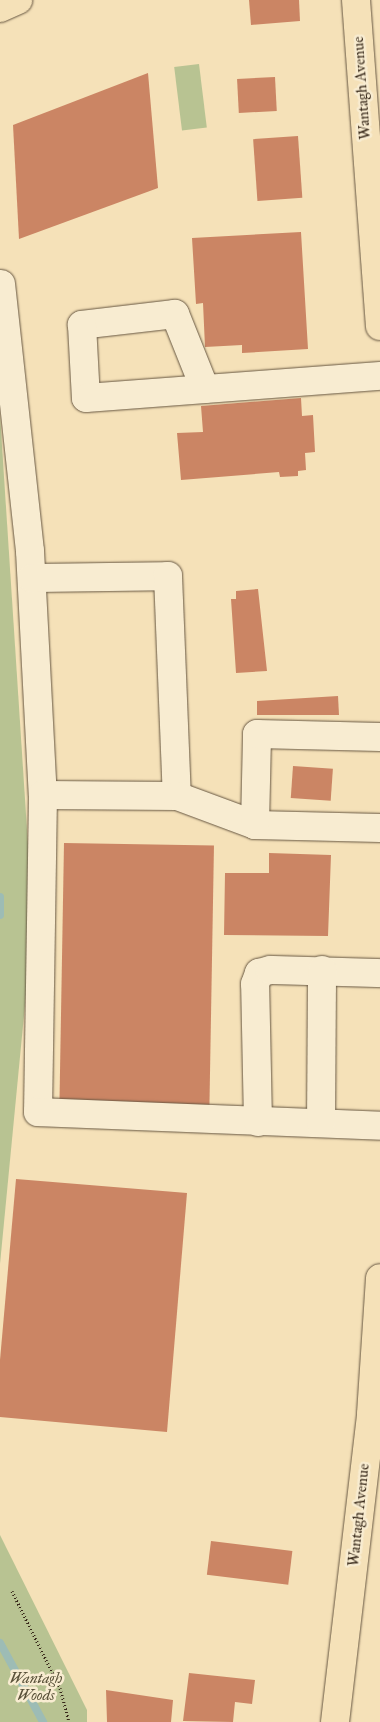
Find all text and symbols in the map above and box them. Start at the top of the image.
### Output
street label: Wantagh Avenue [349,36,375,140]
street label: Wantagh Avenue [345,1463,373,1567]
park label: Wantagh Woods [10,1669,62,1704]

